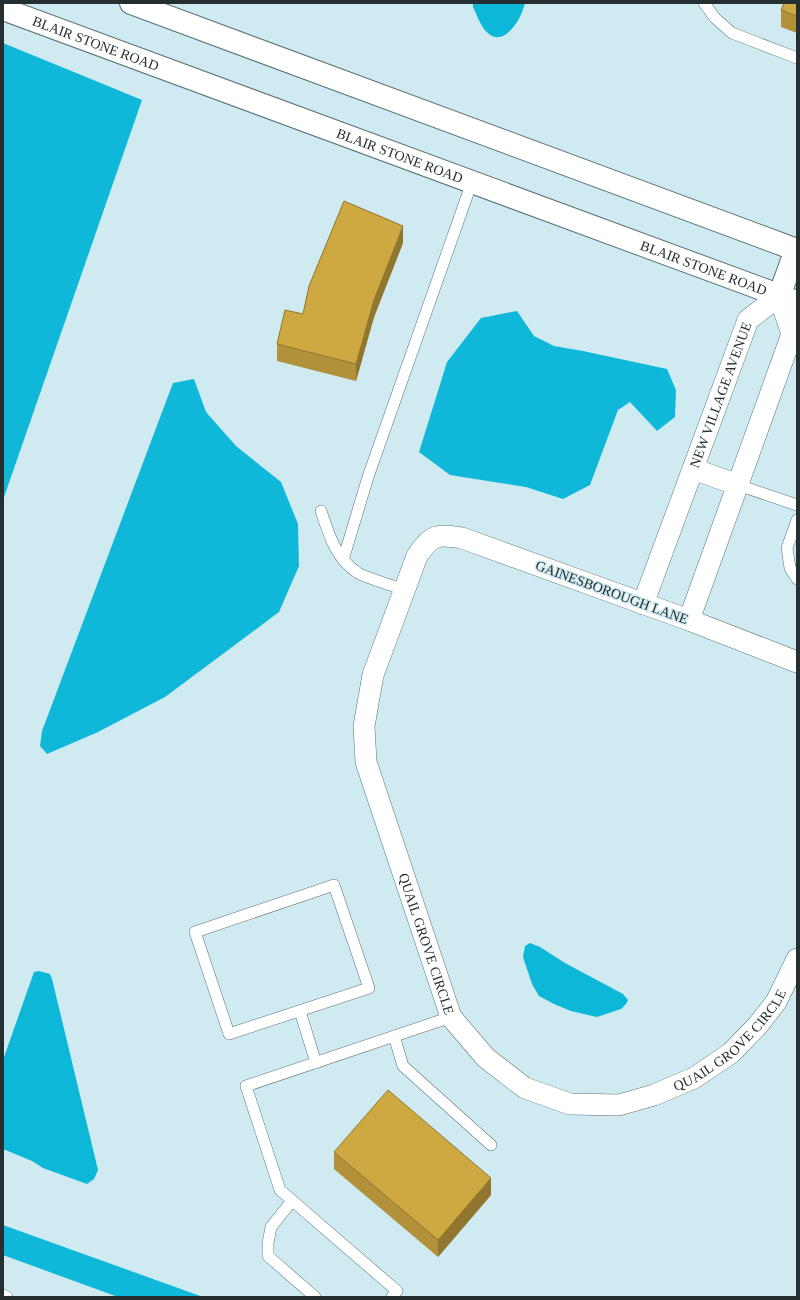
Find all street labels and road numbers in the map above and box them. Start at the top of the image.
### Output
street label: BLAIR STONE ROAD [30,14,161,74]
street label: BLAIR STONE ROAD [334,126,465,186]
street label: BLAIR STONE ROAD [638,238,769,298]
street label: NEW VILLAGE AVENUE [687,320,755,470]
street label: GAINESBOROUGH LANE [533,558,690,627]
street label: QUAIL GROVE CIRCLE [396,871,457,1017]
street label: QUAIL GROVE CIRCLE [671,987,789,1094]

